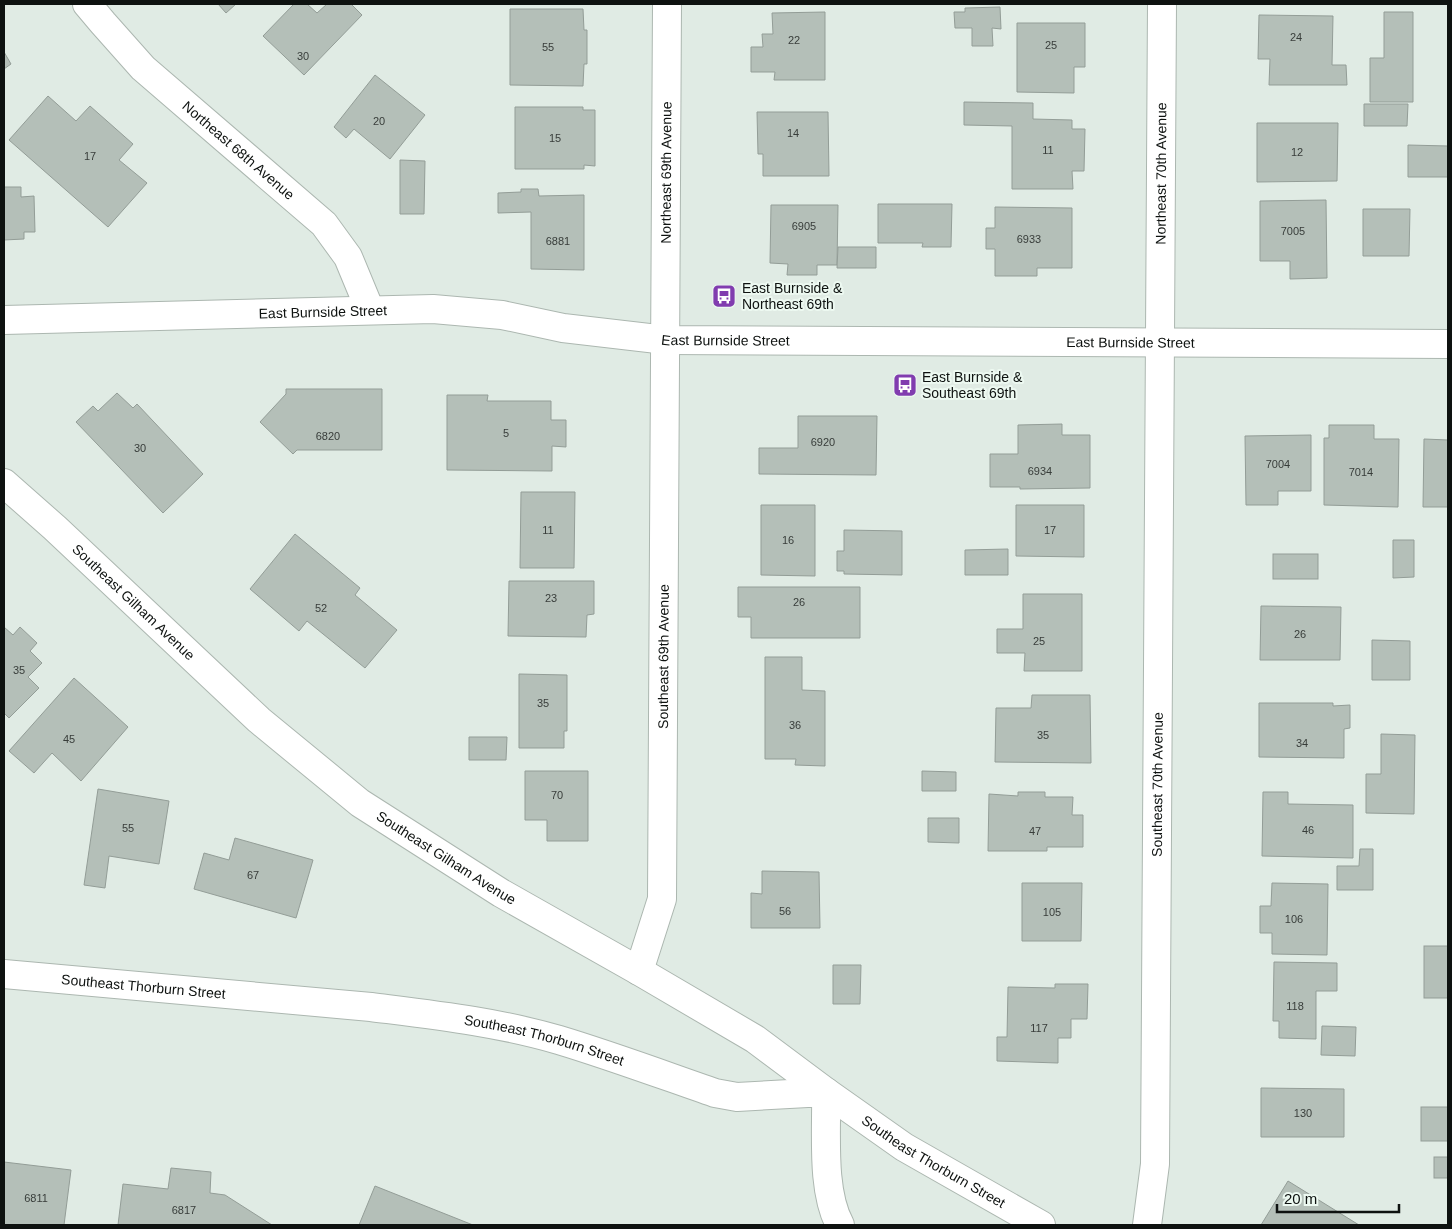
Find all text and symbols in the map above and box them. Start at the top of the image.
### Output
house number: 24 [1290,31,1302,43]
house number: 22 [788,34,800,46]
house number: 25 [1045,39,1057,51]
house number: 55 [542,41,554,53]
house number: 30 [297,50,309,62]
street label: Northeast 68th Avenue [179,98,298,203]
street label: Northeast 69th Avenue [658,101,674,244]
street label: Northeast 70th Avenue [1153,102,1169,245]
house number: 20 [373,115,385,127]
house number: 14 [787,127,799,139]
house number: 15 [549,132,561,144]
house number: 11 [1042,144,1054,156]
house number: 12 [1291,146,1303,158]
house number: 17 [84,150,96,162]
house number: 6905 [792,220,816,232]
house number: 7005 [1281,225,1305,237]
house number: 6933 [1017,233,1041,245]
house number: 6881 [546,235,570,247]
place label: East Burnside & Northeast 69th [742,280,843,312]
bus stop icon: East Burnside & Northeast 69th [711,283,737,309]
street label: East Burnside Street [258,302,387,321]
street label: East Burnside Street [660,332,790,349]
street label: East Burnside Street [1066,334,1195,351]
place label: East Burnside & Southeast 69th [922,369,1023,401]
bus stop icon: East Burnside & Southeast 69th [892,372,918,398]
house number: 5 [503,427,509,439]
house number: 6820 [316,430,340,442]
house number: 6920 [811,436,835,448]
house number: 30 [134,442,146,454]
house number: 7004 [1266,458,1290,470]
house number: 6934 [1028,465,1052,477]
house number: 7014 [1349,466,1373,478]
house number: 11 [542,524,554,536]
house number: 17 [1044,524,1056,536]
house number: 16 [782,534,794,546]
street label: Southeast Gilham Avenue [69,541,198,663]
street label: Southeast 69th Avenue [655,584,672,729]
house number: 23 [545,592,557,604]
house number: 26 [793,596,805,608]
house number: 52 [315,602,327,614]
house number: 26 [1294,628,1306,640]
house number: 25 [1033,635,1045,647]
house number: 35 [13,664,25,676]
house number: 35 [537,697,549,709]
street label: Southeast 70th Avenue [1149,712,1166,857]
house number: 36 [789,719,801,731]
house number: 35 [1037,729,1049,741]
house number: 45 [63,733,75,745]
house number: 34 [1296,737,1308,749]
house number: 70 [551,789,563,801]
street label: Southeast Gilham Avenue [374,808,519,908]
house number: 55 [122,822,134,834]
house number: 46 [1302,824,1314,836]
house number: 47 [1029,825,1041,837]
house number: 67 [247,869,259,881]
house number: 56 [779,905,791,917]
house number: 105 [1043,906,1061,918]
house number: 106 [1285,913,1303,925]
street label: Southeast Thorburn Street [61,971,226,1002]
house number: 118 [1286,1000,1304,1012]
street label: Southeast Thorburn Street [463,1012,626,1069]
house number: 117 [1030,1022,1048,1034]
house number: 130 [1294,1107,1312,1119]
street label: Southeast Thorburn Street [859,1112,1008,1211]
scale bar [1277,1182,1400,1214]
text: 20 m [1284,1190,1317,1207]
house number: 6811 [24,1192,48,1204]
house number: 6817 [172,1204,196,1216]

